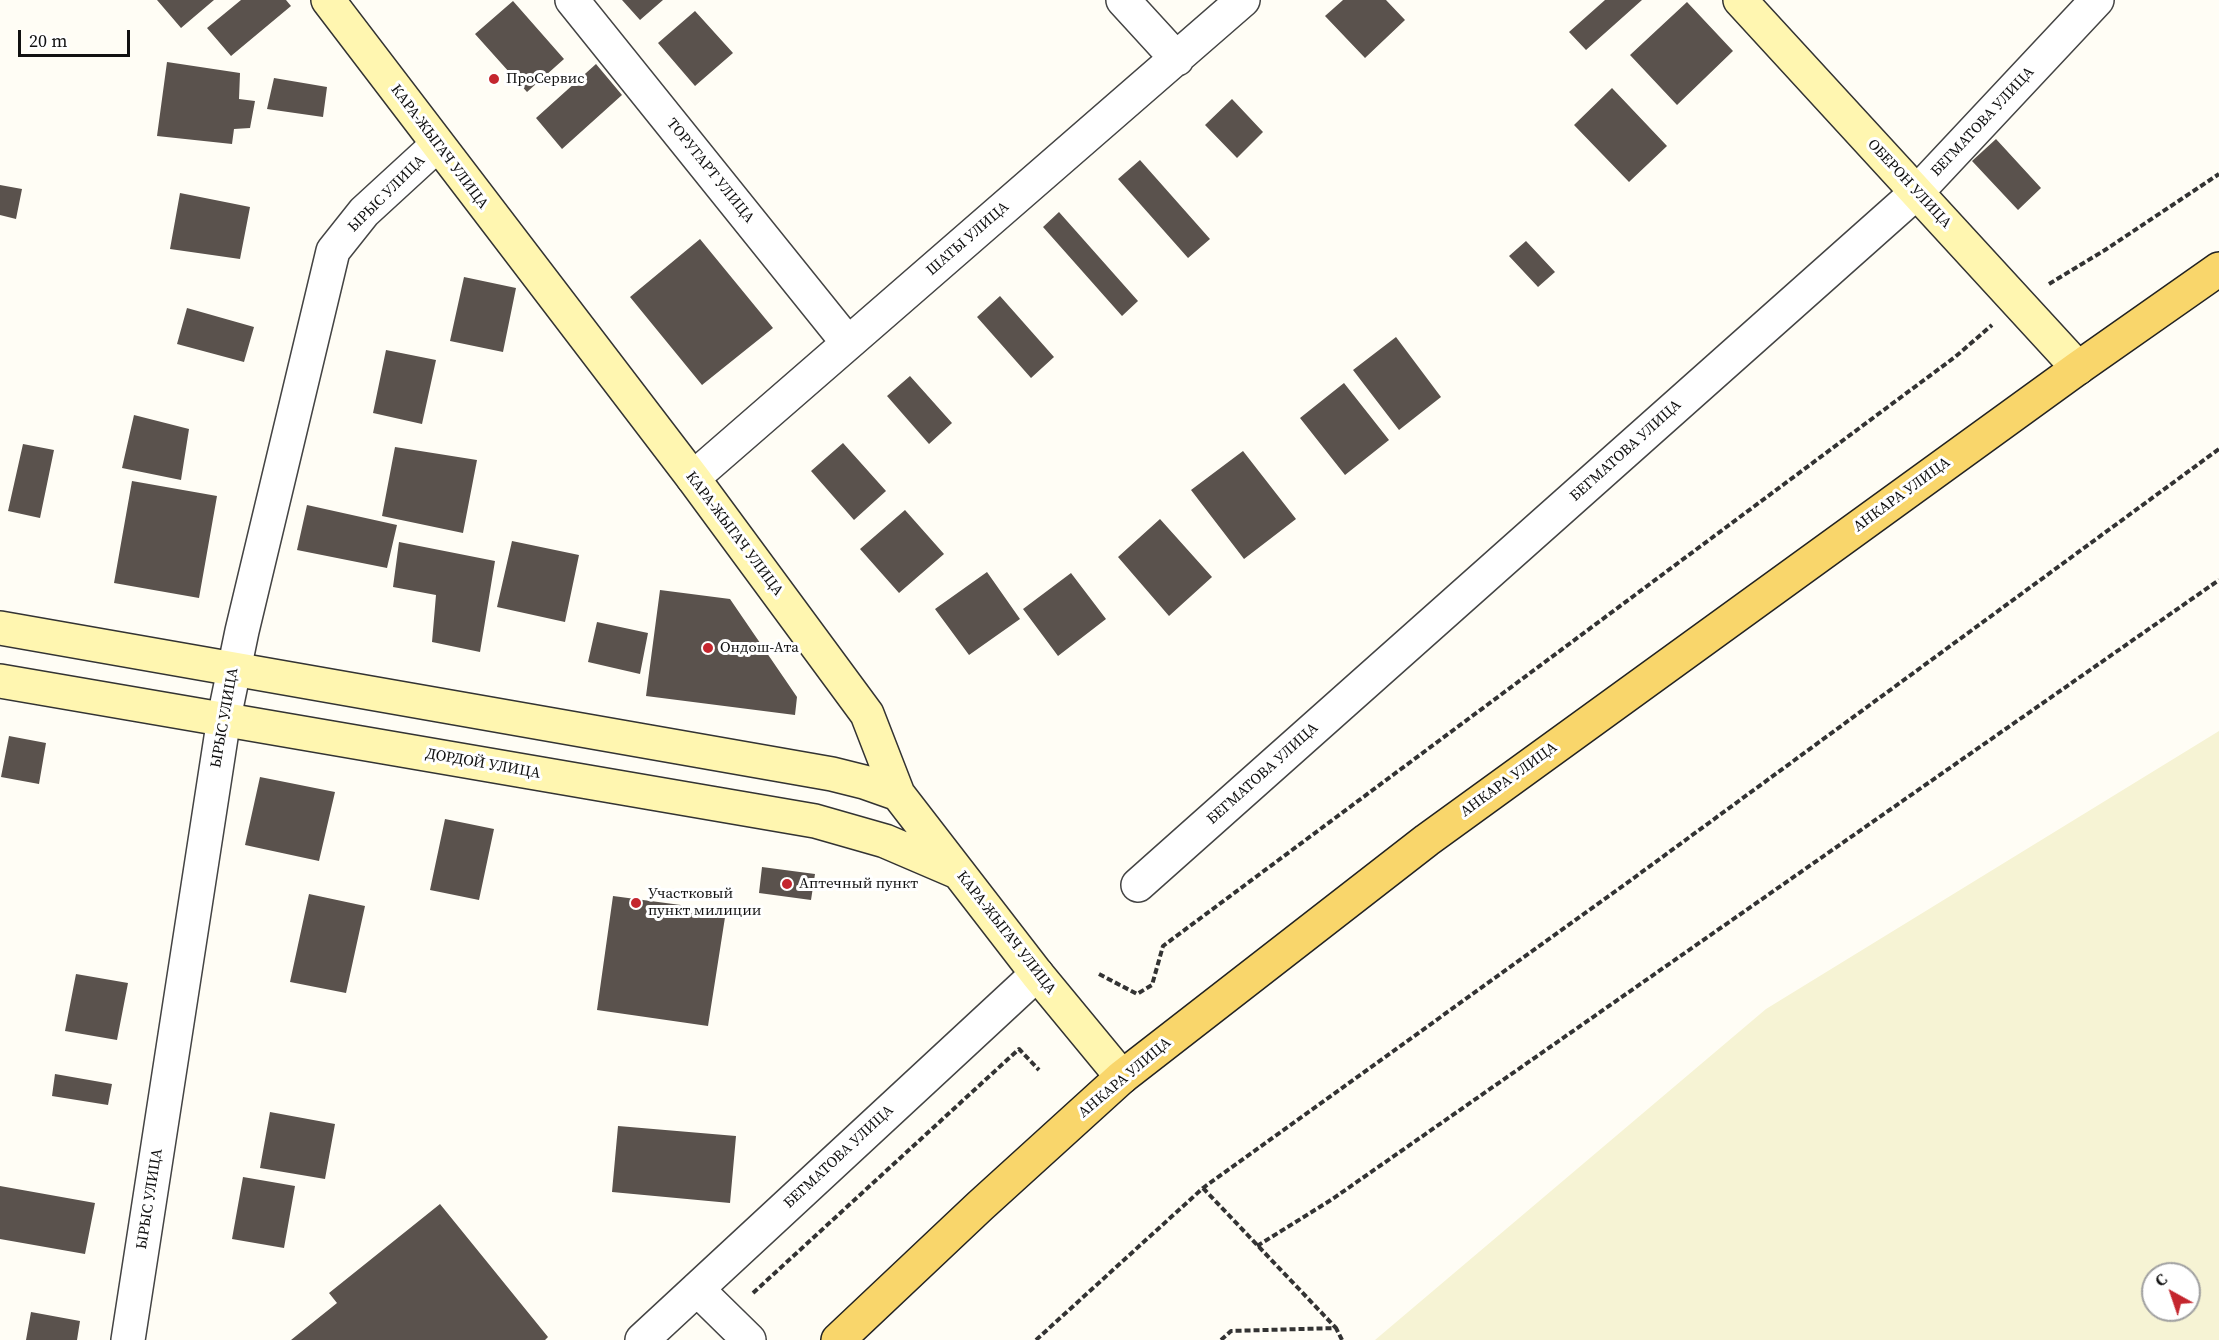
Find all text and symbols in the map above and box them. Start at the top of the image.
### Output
scale bar [21,18,134,56]
text: 20 m [29,28,67,53]
street label: БЕГМАТОВА УЛИЦА [1928,64,2038,180]
place label: ПроСервис [506,70,584,88]
marker: ПроСервис [487,72,501,86]
street label: КАРА-ЖЫГАЧ УЛИЦА [386,81,492,213]
street label: ТОРУГАРТ УЛИЦА [662,115,758,227]
street label: ОБЕРОН УЛИЦА [1863,136,1955,232]
street label: ЫРЫС УЛИЦА [345,152,429,236]
street label: ШАТЫ УЛИЦА [923,198,1013,280]
street label: БЕГМАТОВА УЛИЦА [1567,396,1685,506]
street label: АНКАРА УЛИЦА [1850,454,1954,536]
street label: КАРА-ЖЫГАЧ УЛИЦА [681,468,787,600]
place label: Ондош-Ата [720,639,799,657]
marker: Ондош-Ата [701,641,715,655]
street label: ЫРЫС УЛИЦА [207,667,243,769]
street label: БЕГМАТОВА УЛИЦА [1204,719,1322,829]
street label: АНКАРА УЛИЦА [1457,739,1561,821]
street label: ДОРДОЙ УЛИЦА [424,745,542,783]
street label: КАРА-ЖЫГАЧ УЛИЦА [952,868,1060,998]
place label: Аптечный пункт [799,875,918,893]
marker: Аптечный пункт [780,877,794,891]
place label: Участковый пункт милиции [648,885,761,920]
marker: Участковый пункт милиции [629,896,643,910]
street label: АНКАРА УЛИЦА [1075,1034,1175,1122]
street label: БЕГМАТОВА УЛИЦА [781,1102,897,1212]
street label: ЫРЫС УЛИЦА [133,1148,167,1250]
north arrow [2141,1262,2201,1322]
text: С [2150,1268,2172,1291]

